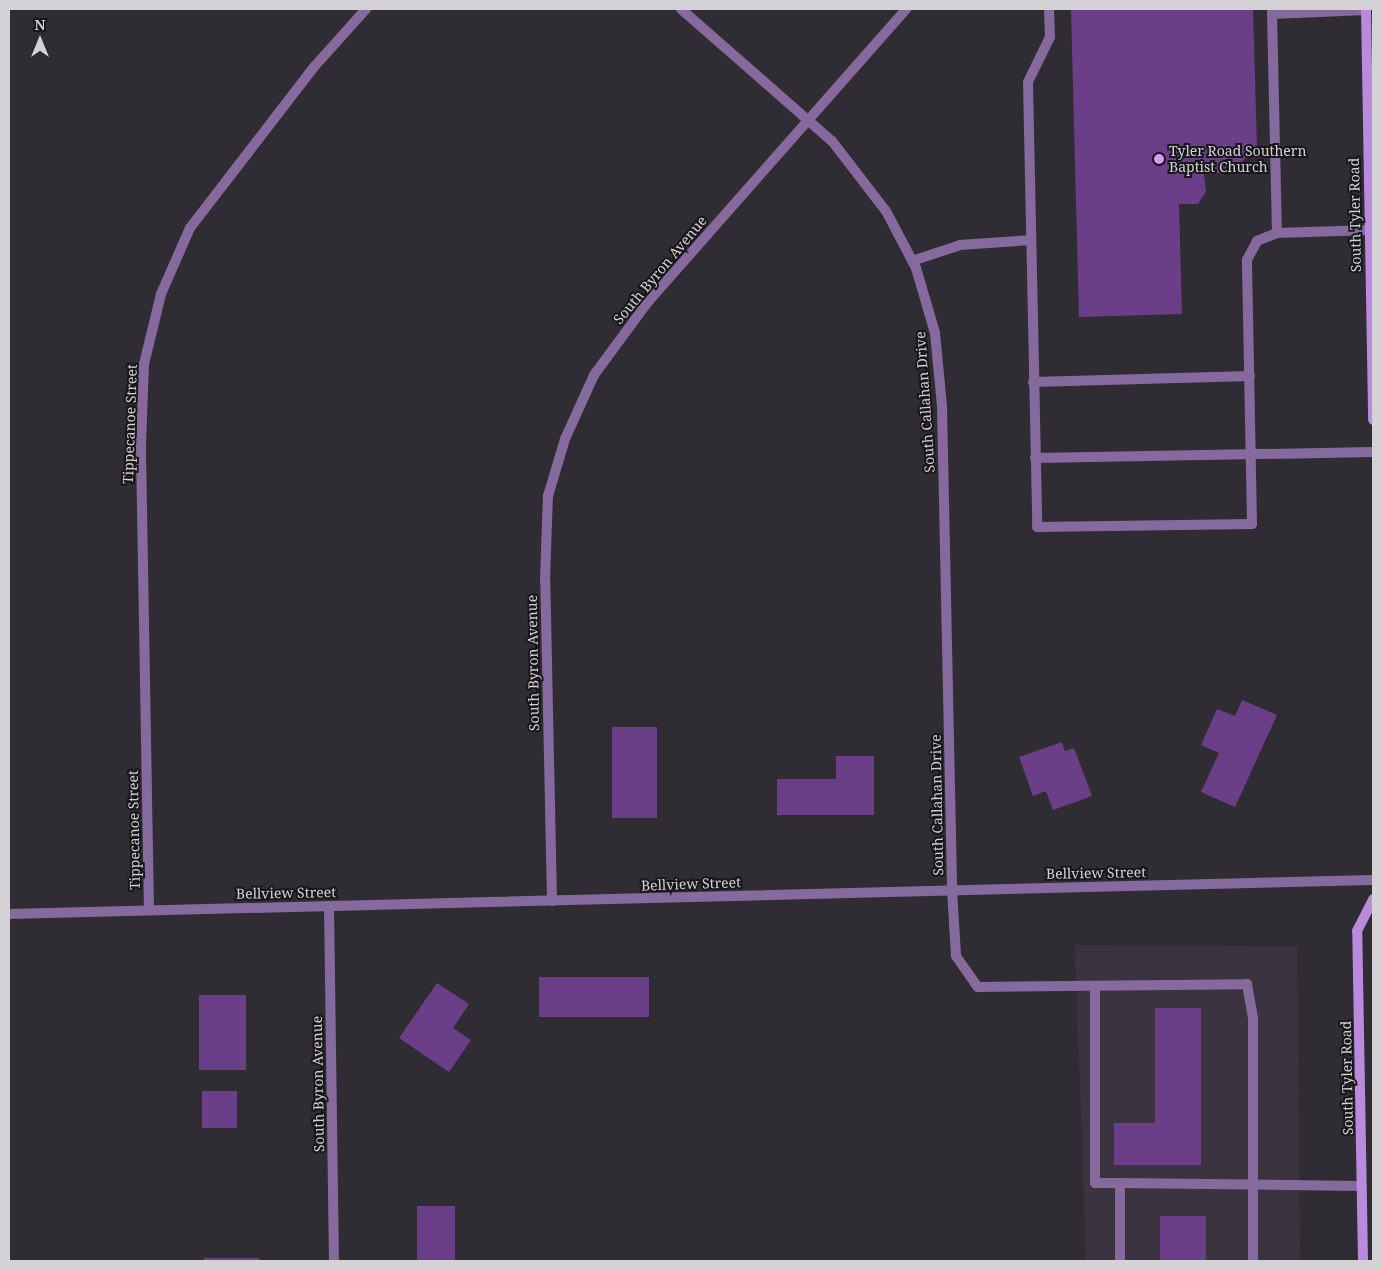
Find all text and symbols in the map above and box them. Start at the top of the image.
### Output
north arrow [15,15,65,65]
text: N [34,15,46,34]
place label: Tyler Road Southern Baptist Church [1169,143,1306,176]
marker: Tyler Road Southern Baptist Church [1153,153,1165,165]
street label: South Tyler Road [1346,158,1364,272]
street label: South Byron Avenue [610,212,710,328]
street label: South Callahan Drive [912,331,938,473]
street label: Tippecanoe Street [120,364,140,484]
street label: South Byron Avenue [523,595,543,731]
street label: South Callahan Drive [927,734,947,876]
street label: Tippecanoe Street [125,770,143,890]
street label: Bellview Street [1046,864,1146,882]
street label: Bellview Street [641,874,741,894]
street label: Bellview Street [236,884,336,902]
street label: South Byron Avenue [308,1016,328,1152]
street label: South Tyler Road [1338,1021,1356,1135]

